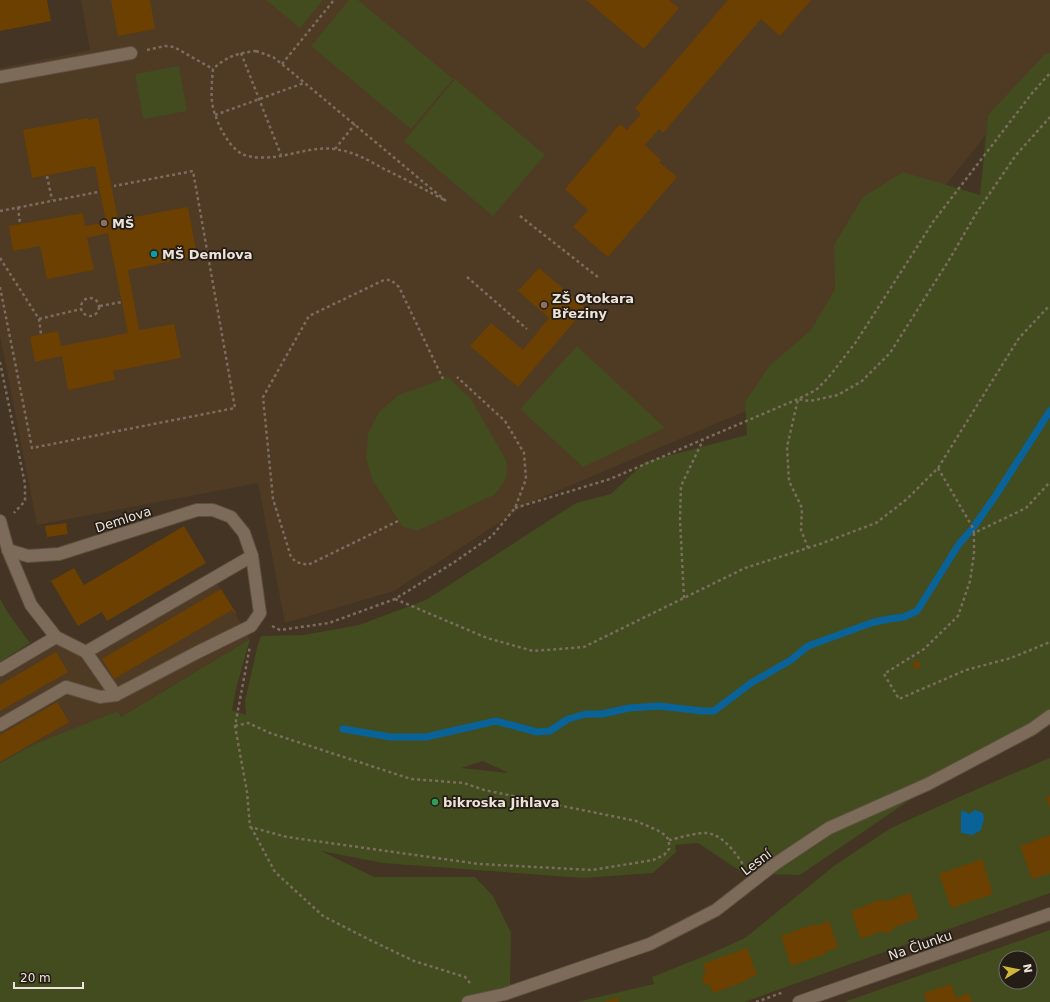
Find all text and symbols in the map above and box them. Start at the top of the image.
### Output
place label: MŠ [112,216,134,231]
marker: MŠ [99,218,109,228]
place label: MŠ Demlova [162,247,253,262]
marker: MŠ Demlova [149,249,159,259]
place label: ZŠ Otokara Březiny [552,291,634,321]
marker: ZŠ Otokara Březiny [539,300,549,310]
street label: Demlova [93,503,153,536]
place label: bikroska Jihlava [443,795,559,810]
marker: bikroska Jihlava [430,797,440,807]
street label: Lesní [738,846,775,879]
street label: Na Člunku [886,928,954,963]
north arrow [998,950,1038,990]
text: N [1020,963,1035,974]
scale bar [14,964,83,990]
text: 20 m [20,971,51,985]

